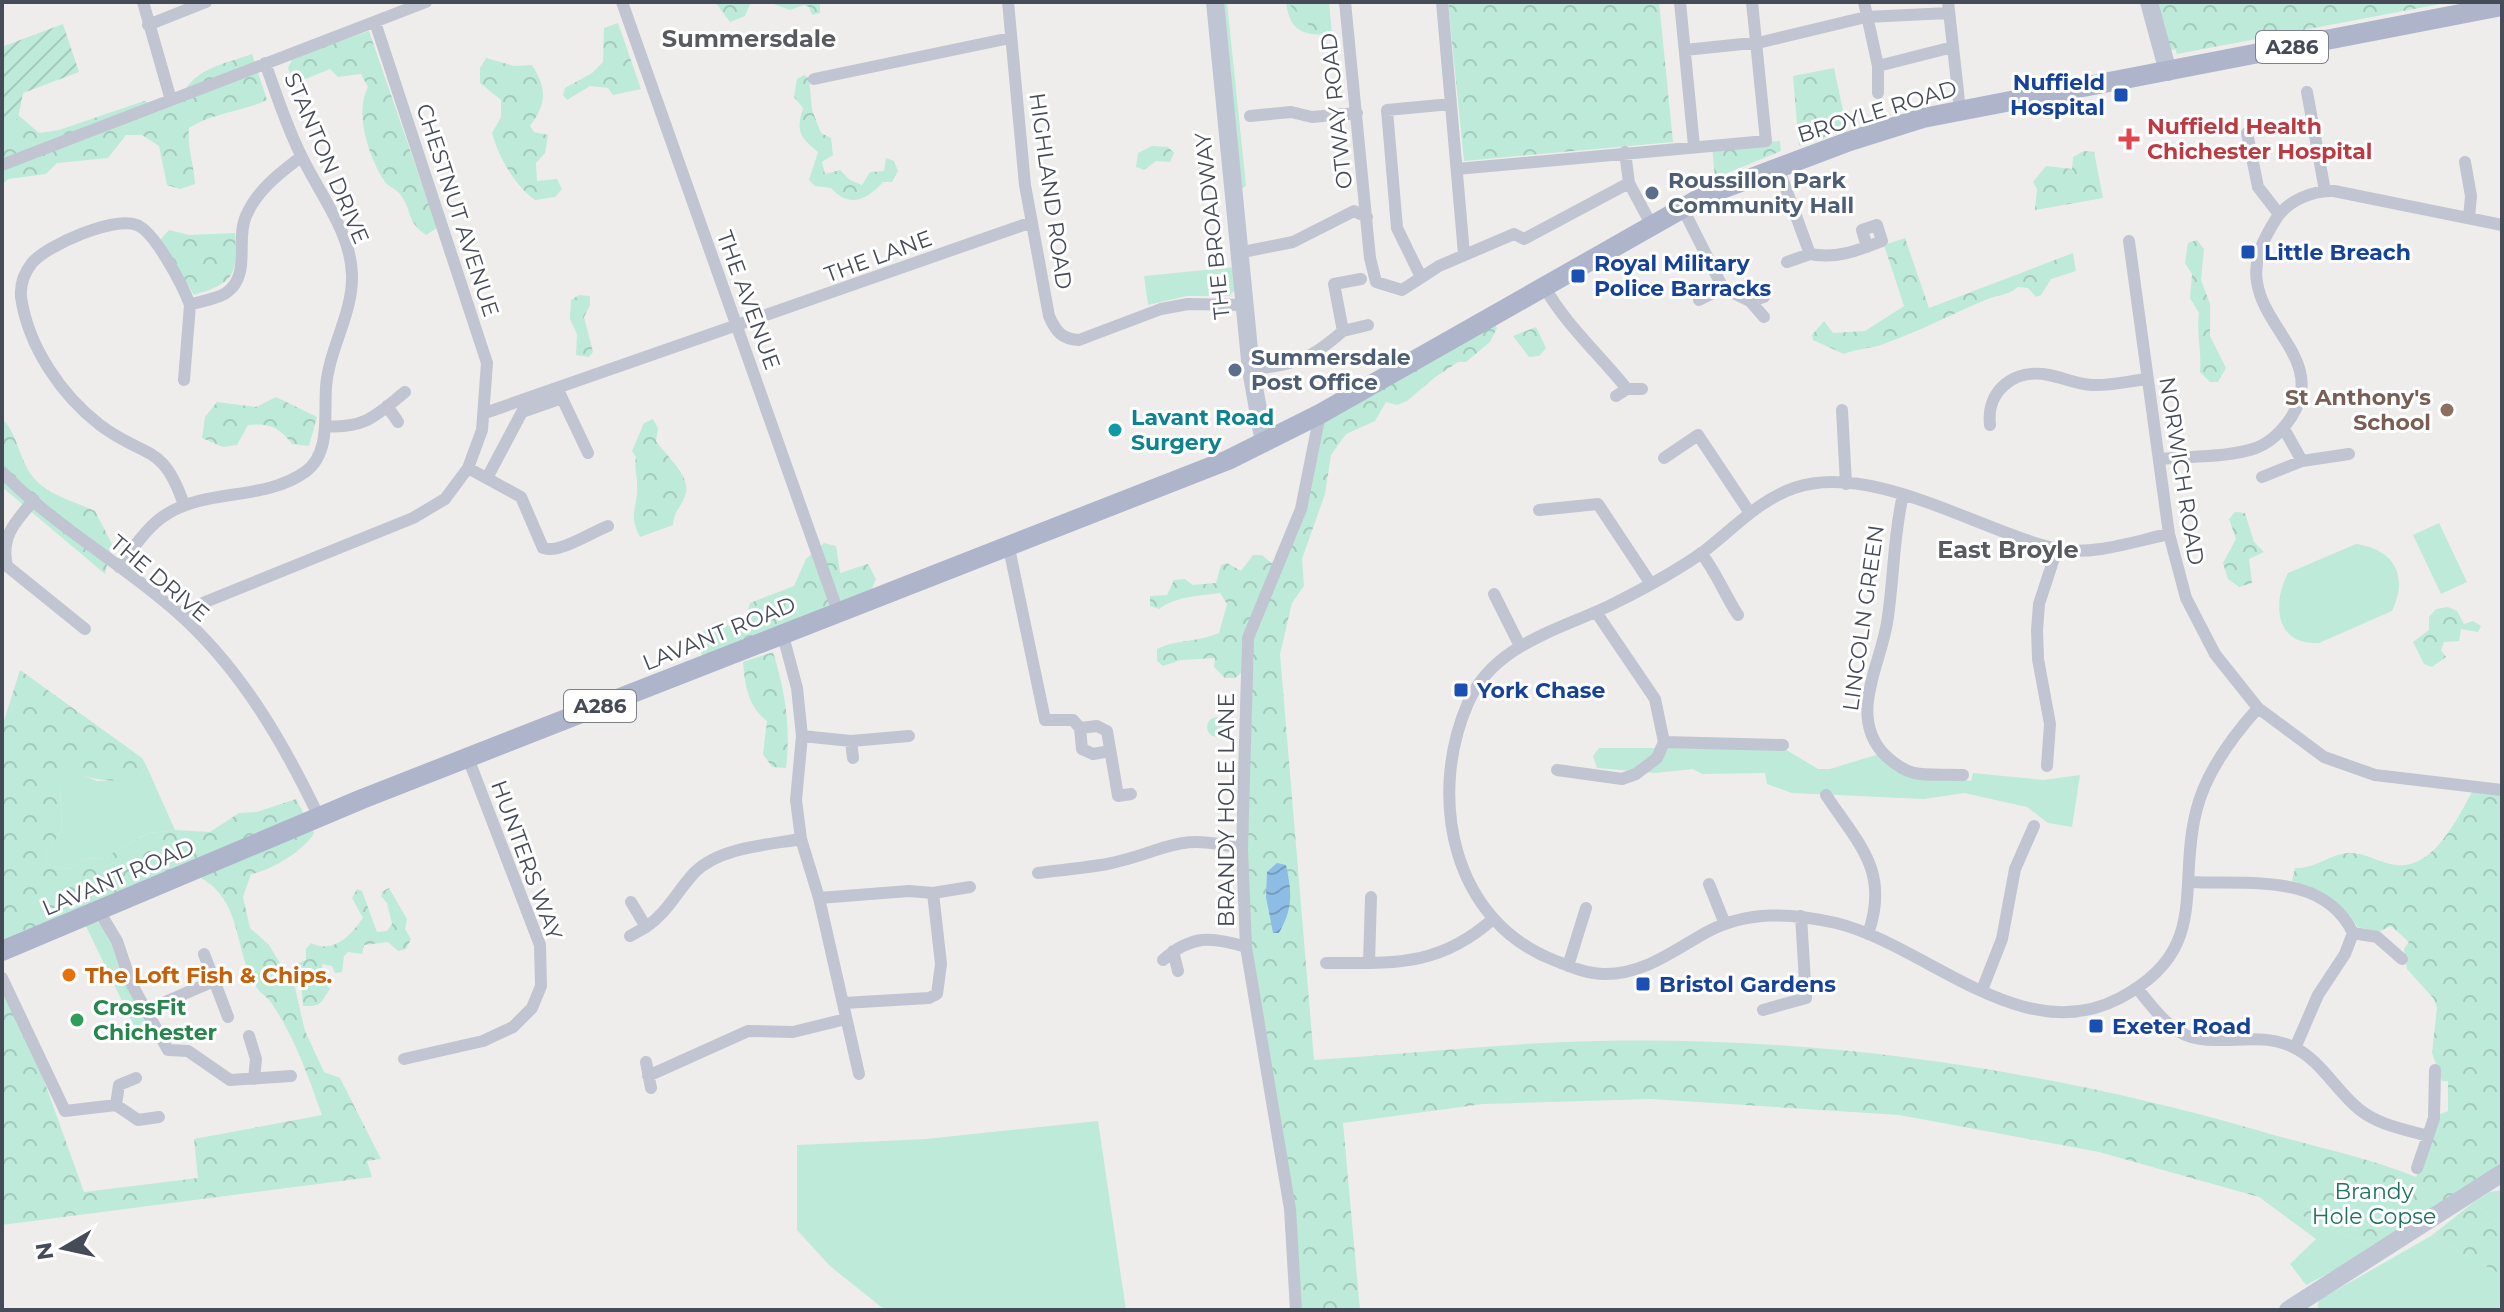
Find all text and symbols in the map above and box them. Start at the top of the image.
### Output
district label: Summersdale [662,24,836,53]
street label: OTWAY ROAD [1315,31,1358,190]
road number: A286 [2256,31,2328,63]
street label: STANTON DRIVE [278,68,375,248]
place label: Nuffield Hospital [2010,69,2105,121]
street label: BROYLE ROAD [1794,74,1960,149]
marker: Nuffield Hospital [2112,86,2130,104]
street label: HIGHLAND ROAD [1023,91,1078,291]
street label: CHESTNUT AVENUE [410,100,505,320]
place label: Nuffield Health Chichester Hospital [2147,113,2372,165]
marker: Nuffield Health Chichester Hospital [2118,128,2140,150]
street label: THE BROADWAY [1189,131,1236,321]
place label: Roussillon Park Community Hall [1668,167,1854,219]
marker: Roussillon Park Community Hall [1643,184,1661,202]
street label: THE LANE [821,225,936,288]
street label: THE AVENUE [711,227,786,373]
place label: Little Breach [2264,239,2411,266]
marker: Little Breach [2239,243,2257,261]
place label: Royal Military Police Barracks [1594,250,1771,302]
marker: Royal Military Police Barracks [1569,267,1587,285]
place label: Summersdale Post Office [1251,344,1411,396]
marker: Summersdale Post Office [1226,361,1244,379]
street label: NORWICH ROAD [2153,375,2210,567]
place label: St Anthony's School [2285,384,2431,436]
marker: St Anthony's School [2438,401,2456,419]
place label: Lavant Road Surgery [1131,404,1274,456]
marker: Lavant Road Surgery [1106,421,1124,439]
street label: LINCOLN GREEN [1837,523,1890,713]
street label: THE DRIVE [105,529,215,628]
district label: East Broyle [1937,535,2079,564]
street label: LAVANT ROAD [639,590,800,676]
place label: York Chase [1476,677,1605,704]
marker: York Chase [1452,681,1470,699]
road number: A286 [564,690,636,722]
street label: BRANDY HOLE LANE [1213,693,1240,927]
street label: HUNTERS WAY [485,777,568,944]
street label: LAVANT ROAD [38,833,198,922]
place label: The Loft Fish & Chips. [85,962,333,989]
marker: The Loft Fish & Chips. [60,966,78,984]
place label: Bristol Gardens [1659,971,1836,998]
marker: Bristol Gardens [1634,975,1652,993]
place label: CrossFit Chichester [93,994,217,1046]
marker: CrossFit Chichester [68,1011,86,1029]
place label: Exeter Road [2112,1013,2251,1040]
marker: Exeter Road [2087,1017,2105,1035]
park label: Brandy Hole Copse [2312,1178,2436,1230]
north arrow [24,1208,104,1288]
text: N [30,1240,59,1262]

